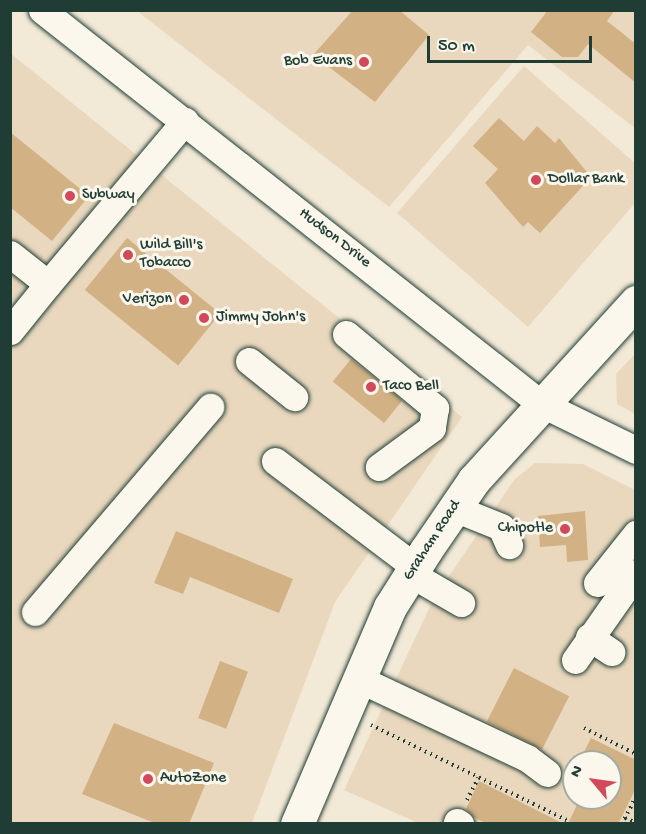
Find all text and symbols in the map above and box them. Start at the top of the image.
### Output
scale bar [430,24,595,62]
text: 50 m [438,36,475,57]
place label: Bob Evans [284,52,352,72]
marker: Bob Evans [357,55,371,69]
place label: Dollar Bank [548,170,624,190]
marker: Dollar Bank [529,173,543,187]
place label: Subway [82,186,135,206]
marker: Subway [63,189,77,203]
street label: Hudson Drive [294,205,374,273]
place label: Wild Bill's Tobacco [140,236,202,274]
marker: Wild Bill's Tobacco [121,248,135,262]
place label: Verizon [123,290,172,310]
marker: Verizon [177,293,191,307]
place label: Jimmy John's [216,308,305,328]
marker: Jimmy John's [197,311,211,325]
place label: Taco Bell [383,377,439,397]
marker: Taco Bell [364,380,378,394]
street label: Graham Road [400,497,466,585]
place label: Chipotle [498,519,553,539]
marker: Chipotle [558,522,572,536]
north arrow [562,750,622,810]
text: N [567,763,588,781]
place label: AutoZone [160,769,226,789]
marker: AutoZone [141,772,155,786]

